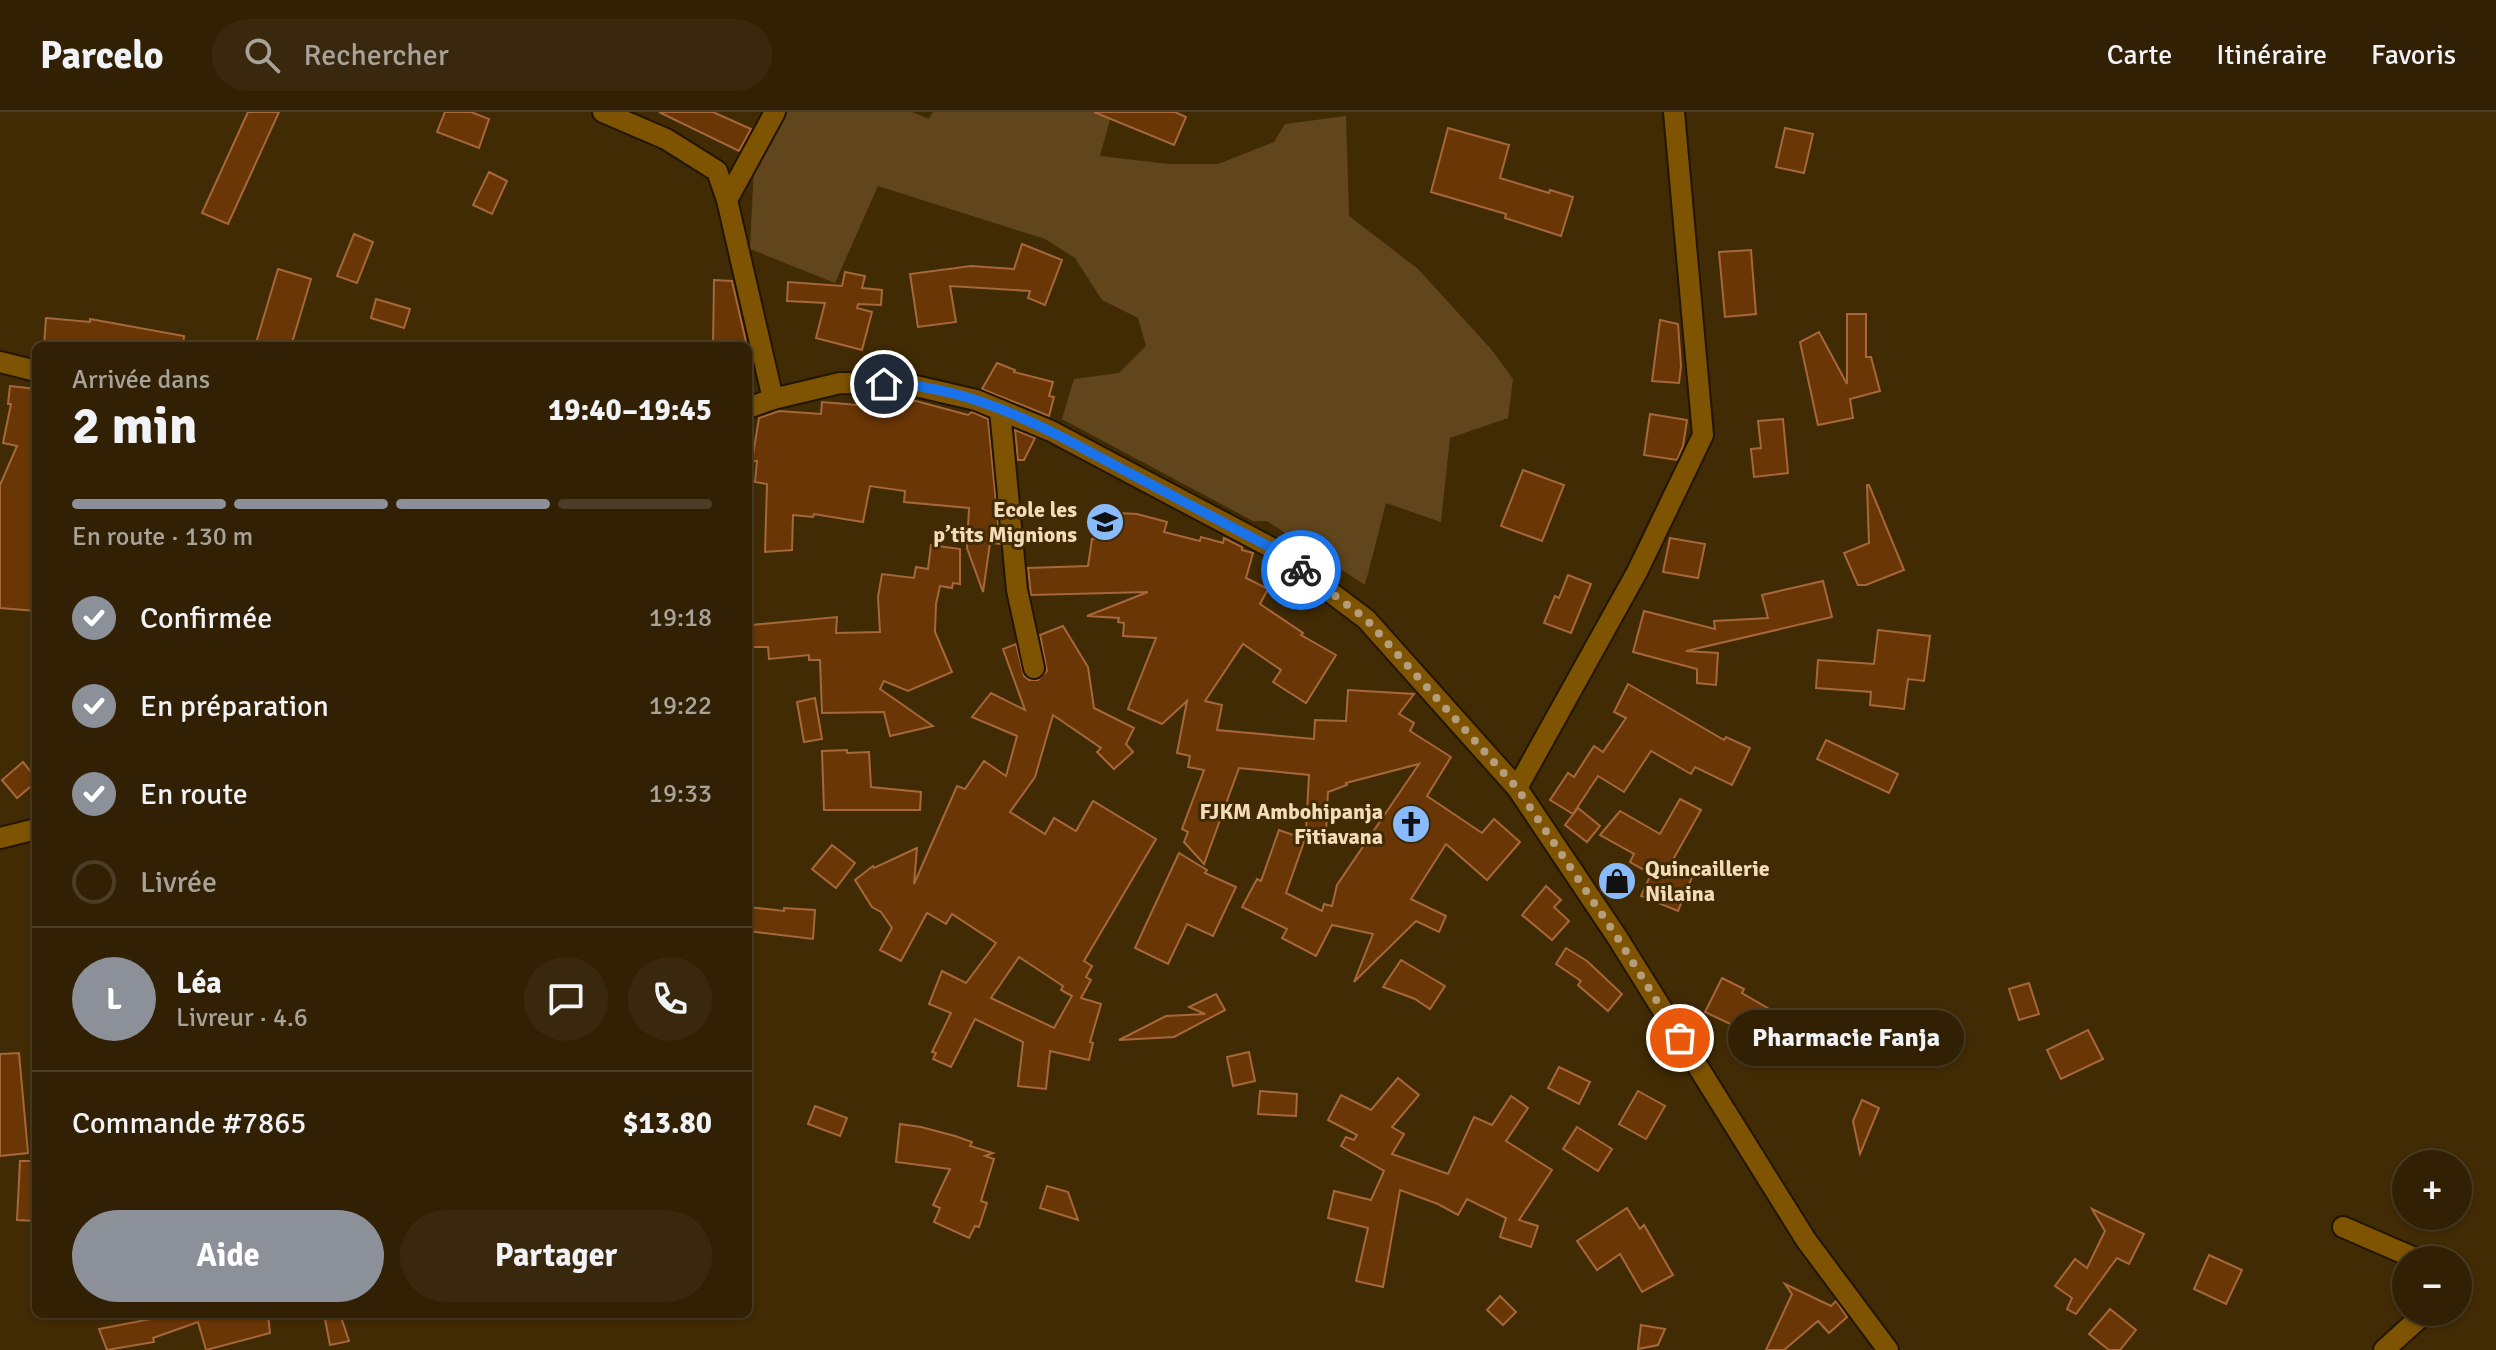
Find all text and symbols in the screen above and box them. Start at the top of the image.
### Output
search box [212,19,772,91]
text: Parcelo [40,32,164,79]
icon: search [240,33,284,77]
text: Rechercher [304,37,449,74]
text: Carte [2107,38,2172,72]
text: Itinéraire [2216,38,2327,72]
text: Favoris [2371,38,2456,72]
pin [850,350,918,418]
icon: home [862,362,906,406]
text: Arrivée dans [72,364,210,396]
text: 19:40–19:45 [548,392,712,429]
text: 2 min [72,394,198,458]
place label: Ecole les p’tits Mignions [933,496,1077,548]
school or university icon: Ecole les p’tits Mignions [1084,501,1126,543]
text: En route · 130 m [72,521,253,553]
courier [1261,530,1341,610]
icon: bike [1279,548,1323,592]
icon: check [72,596,116,640]
text: Confirmée [140,600,272,637]
text: 19:18 [649,602,712,634]
icon: check [72,684,116,728]
text: En préparation [140,688,329,725]
text: 19:22 [649,690,712,722]
icon: check [72,772,116,816]
text: En route [140,776,248,813]
text: 19:33 [649,778,712,810]
place label: FJKM Ambohipanja Fitiavana [1199,798,1383,850]
church icon: FJKM Ambohipanja Fitiavana [1390,803,1432,845]
place label: Quincaillerie Nilaina [1645,855,1770,907]
shop icon: Quincaillerie Nilaina [1596,860,1638,902]
text: Livrée [140,864,217,901]
button: chat [524,957,608,1041]
button: phone [628,957,712,1041]
text: Léa [176,965,222,1002]
text: L [106,981,122,1018]
text: Livreur · 4.6 [176,1002,308,1034]
pin [1646,1004,1714,1072]
callout: Pharmacie Fanja [1728,1010,1964,1066]
icon: bag [1658,1016,1702,1060]
text: Pharmacie Fanja [1752,1022,1940,1054]
text: Commande #7865 [72,1105,307,1142]
text: $13.80 [622,1105,712,1142]
map controls [2392,1150,2472,1326]
button: + [2392,1150,2472,1230]
button: Aide [72,1210,384,1302]
button: Partager [400,1210,712,1302]
button: − [2392,1246,2472,1326]

